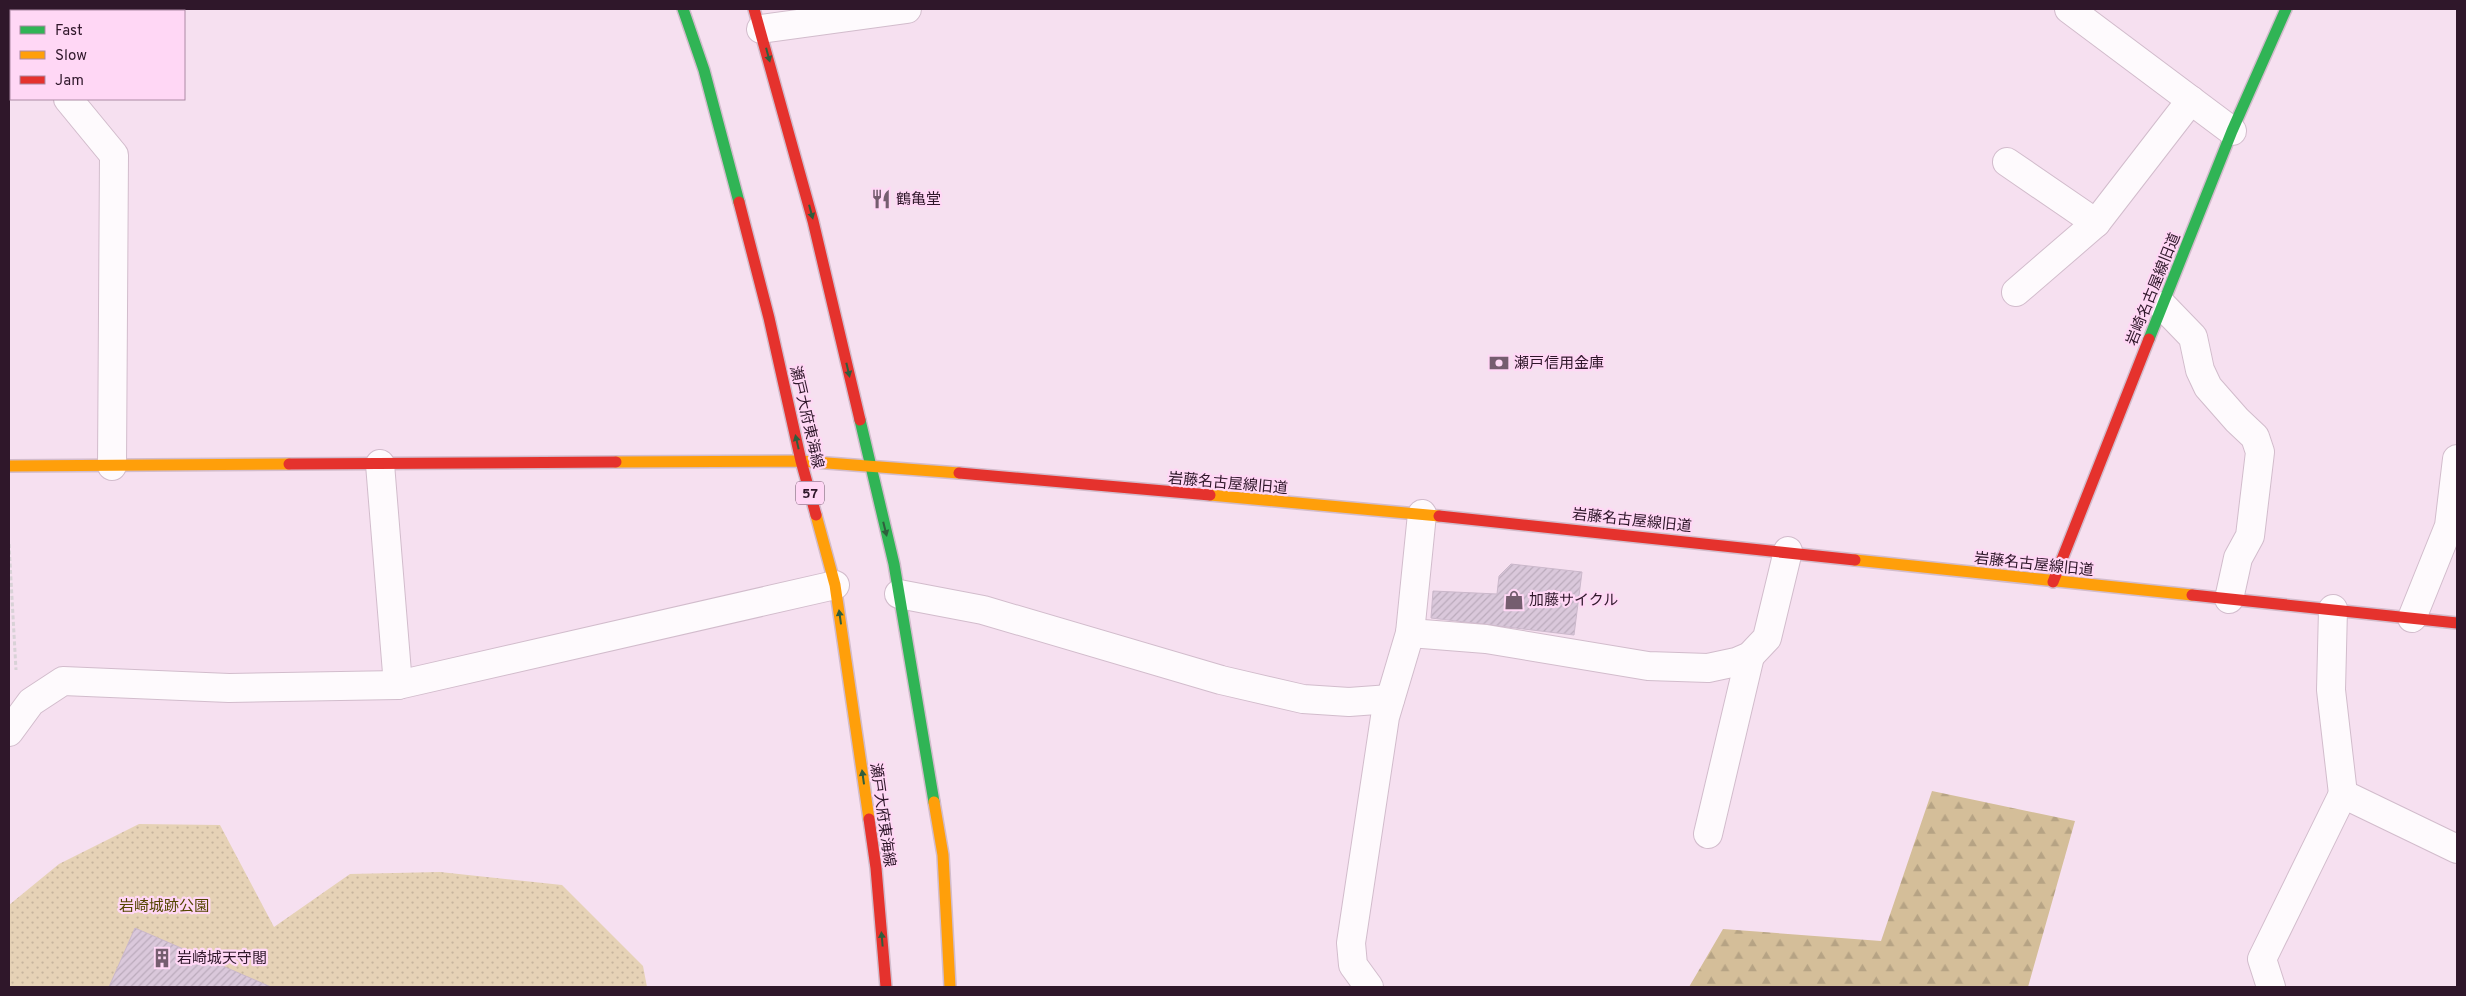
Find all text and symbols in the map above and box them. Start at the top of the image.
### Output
legend [10,10,185,100]
text: Fast [55,22,83,41]
text: Slow [55,47,87,66]
one-way arrow [765,48,773,63]
text: Jam [55,72,84,91]
restaurant icon: 鶴亀堂 [870,188,892,210]
place label: 鶴亀堂 [896,191,941,210]
one-way arrow [807,205,815,220]
street label: 岩崎名古屋線旧道 [2123,230,2186,349]
bank icon: 瀬戸信用金庫 [1488,352,1510,374]
place label: 瀬戸信用金庫 [1514,355,1604,374]
one-way arrow [844,363,852,378]
street label: 瀬戸大府東海線 [784,364,827,471]
one-way arrow [793,434,801,449]
street label: 岩藤名古屋線旧道 [1167,470,1288,499]
road number: 57 [796,482,824,504]
street label: 岩藤名古屋線旧道 [1571,506,1693,537]
one-way arrow [881,521,889,536]
street label: 岩藤名古屋線旧道 [1973,550,2095,581]
shop icon: 加藤サイクル [1503,589,1525,611]
place label: 加藤サイクル [1529,592,1618,611]
one-way arrow [835,608,843,624]
street label: 瀬戸大府東海線 [865,762,898,869]
one-way arrow [858,769,866,785]
park label: 岩崎城跡公園 [119,898,209,917]
one-way arrow [878,930,886,946]
building icon: 岩崎城天守閣 [151,947,173,969]
place label: 岩崎城天守閣 [177,950,267,969]

